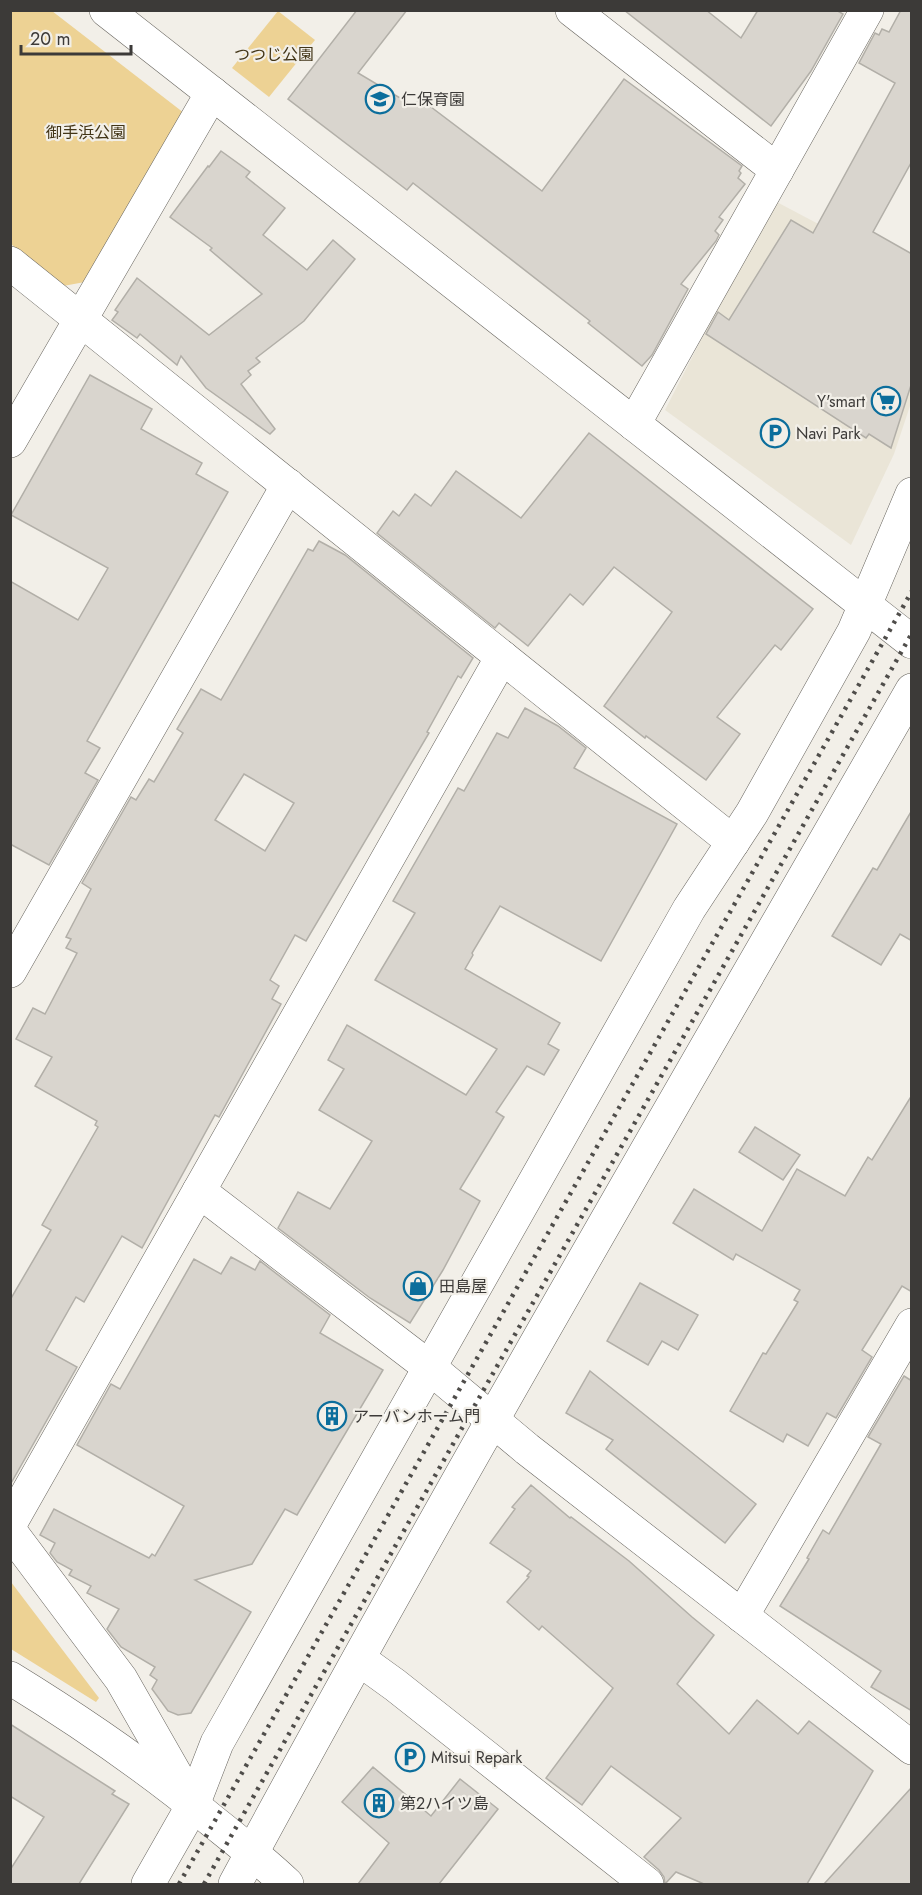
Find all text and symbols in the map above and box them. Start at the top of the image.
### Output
scale bar [21,18,130,56]
text: 20 m [30,26,70,52]
park label: つつじ公園 [234,43,314,66]
school or university icon: 仁保育園 [364,83,396,115]
place label: 仁保育園 [401,88,465,111]
park label: 御手浜公園 [46,121,126,144]
supermarket icon: Y'smart [870,385,902,417]
place label: Y'smart [817,390,865,413]
parking icon: Navi Park [759,417,791,449]
place label: Navi Park [796,422,861,445]
shop icon: 田島屋 [402,1270,434,1302]
place label: 田島屋 [439,1275,487,1298]
building icon: アーバンホーム門 [316,1400,348,1432]
place label: アーバンホーム門 [353,1405,480,1428]
parking icon: Mitsui Repark [394,1741,426,1773]
place label: Mitsui Repark [431,1746,523,1769]
building icon: 第2ハイツ島 [363,1787,395,1819]
place label: 第2ハイツ島 [400,1792,489,1815]

